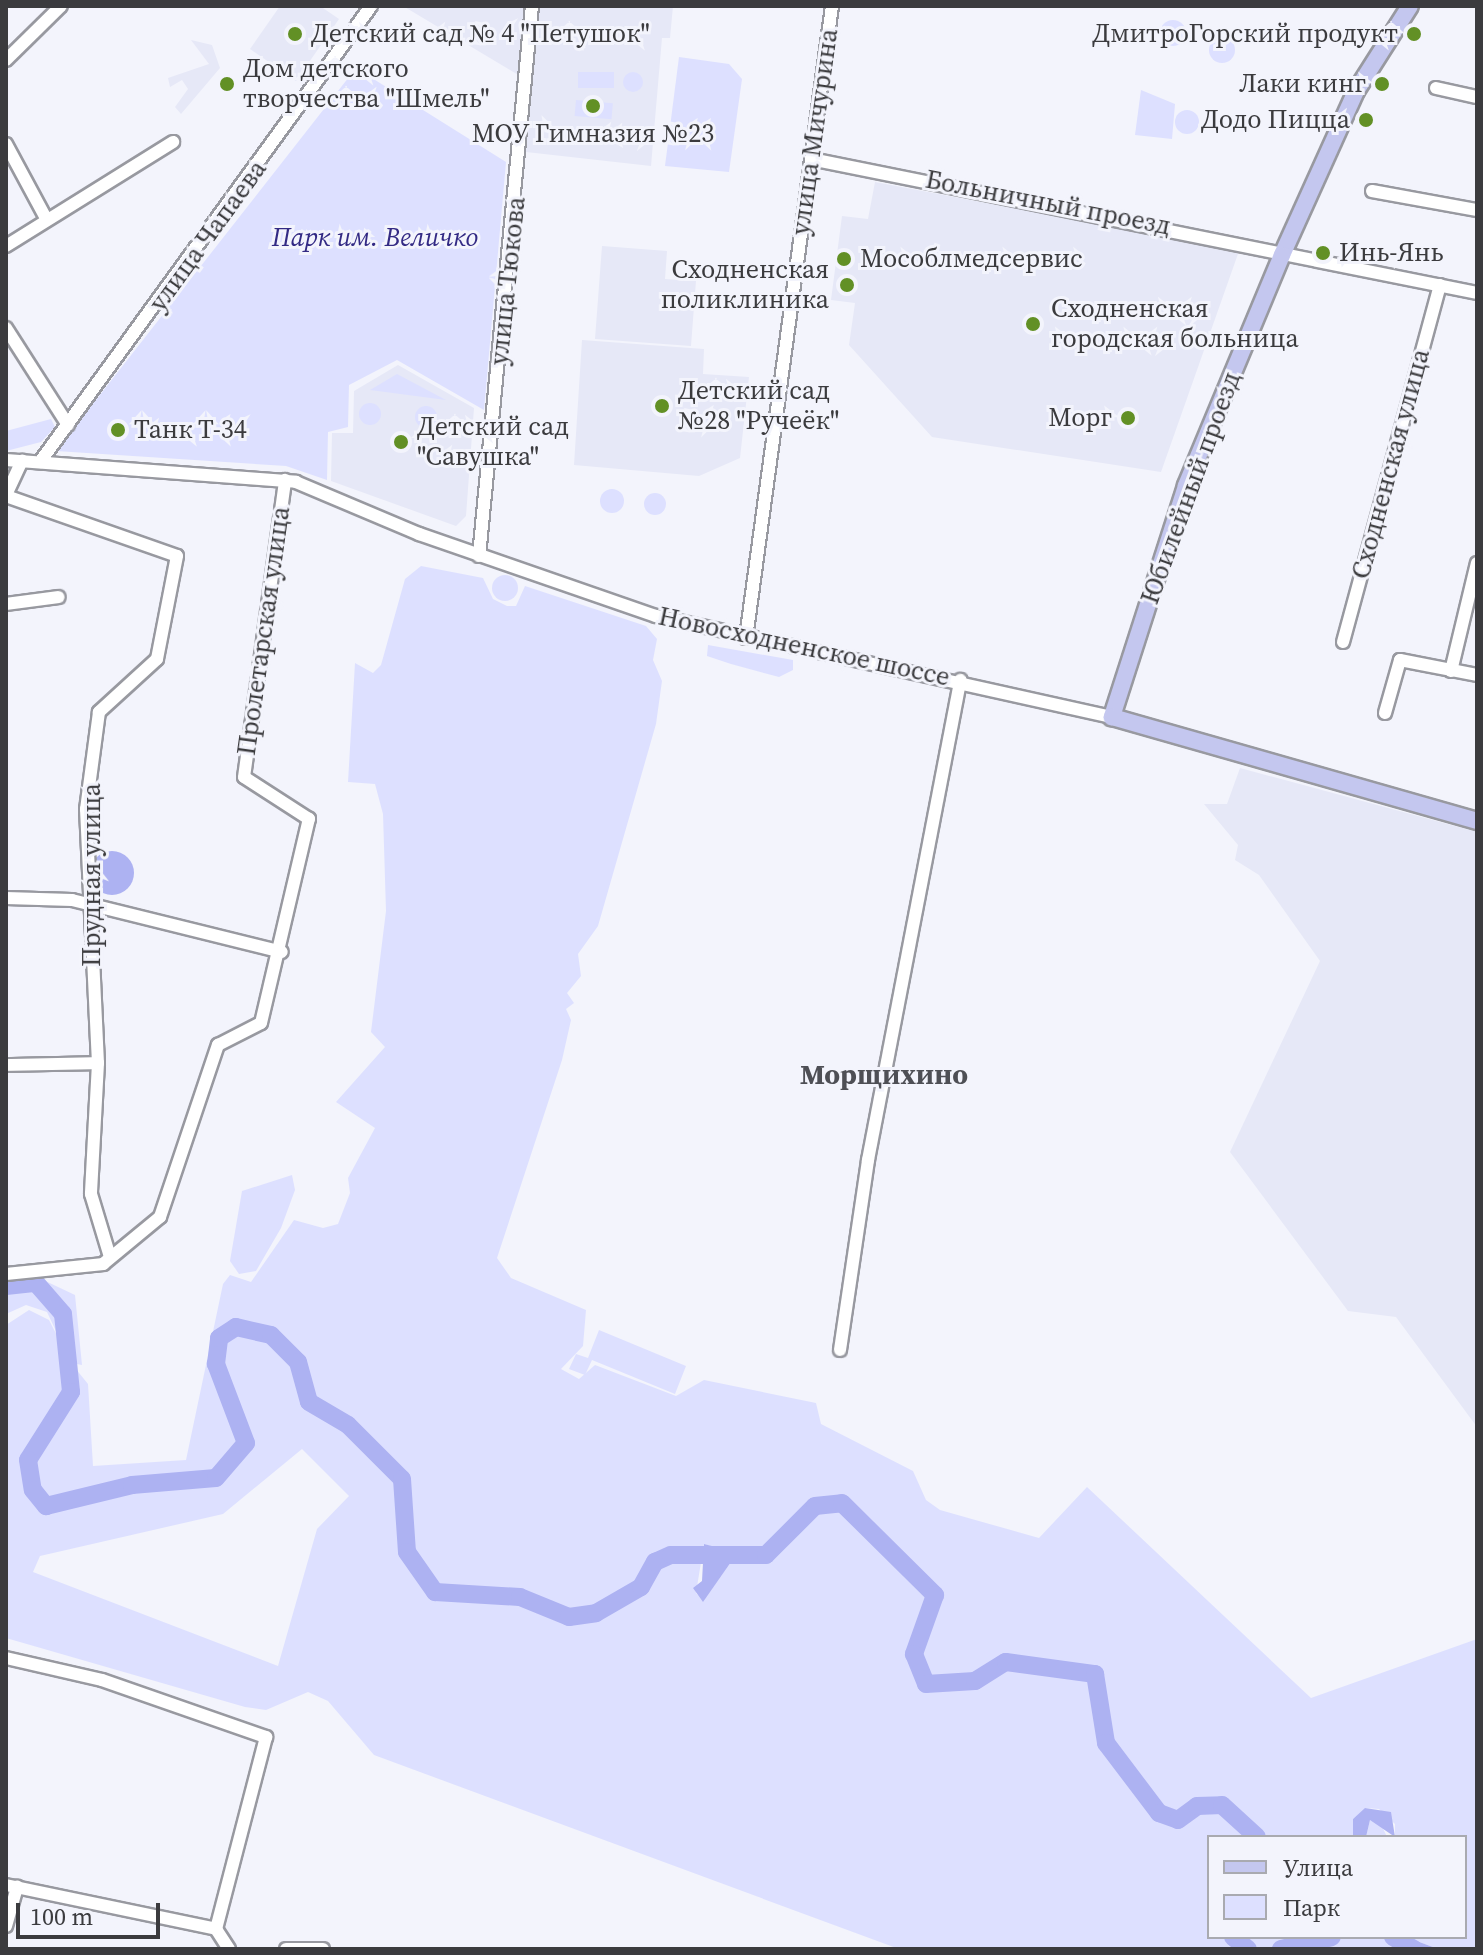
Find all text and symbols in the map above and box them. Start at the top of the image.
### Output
place label: Детский сад № 4 "Петушок" [311,18,650,50]
place label: ДмитроГорский продукт [1092,18,1398,50]
marker: Детский сад № 4 "Петушок" [286,25,304,43]
marker: ДмитроГорский продукт [1405,25,1423,43]
street label: улица Мичурина [785,27,845,237]
place label: Дом детского творчества "Шмель" [243,53,490,114]
place label: Лаки кинг [1239,68,1366,100]
marker: Дом детского творчества "Шмель" [218,75,236,93]
marker: Лаки кинг [1373,75,1391,93]
marker: МОУ Гимназия №23 [584,97,602,115]
place label: Додо Пицца [1201,104,1350,136]
marker: Додо Пицца [1357,111,1375,129]
place label: МОУ Гимназия №23 [471,118,715,150]
street label: улица Чапаева [143,154,273,318]
street label: Больничный проезд [923,164,1173,242]
street label: улица Тюкова [484,195,532,367]
park label: Парк им. Величко [272,222,478,254]
place label: Инь-Янь [1339,237,1444,269]
place label: Мособлмедсервис [860,243,1083,275]
marker: Инь-Янь [1314,244,1332,262]
marker: Мособлмедсервис [835,250,853,268]
place label: Сходненская поликлиника [661,254,829,316]
marker: Сходненская поликлиника [836,274,858,296]
place label: Сходненская городская больница [1051,293,1299,354]
marker: Сходненская городская больница [1022,313,1044,335]
street label: Сходненская улица [1345,346,1437,582]
street label: Юбилейный проезд [1134,368,1248,608]
place label: Детский сад №28 "Ручеёк" [678,375,839,436]
marker: Детский сад №28 "Ручеёк" [653,397,671,415]
place label: Морг [1048,402,1112,434]
marker: Морг [1119,409,1137,427]
place label: Детский сад "Савушка" [417,411,569,472]
place label: Танк Т-34 [134,414,247,446]
marker: Танк Т-34 [109,421,127,439]
marker: Детский сад "Савушка" [392,433,410,451]
street label: Пролетарская улица [231,505,297,757]
street label: Новосходненское шоссе [656,601,952,693]
street label: Прудная улица [76,783,108,967]
district label: Морщихино [800,1057,968,1091]
legend [1207,1835,1467,1939]
text: Улица [1283,1851,1353,1884]
scale bar [20,1887,164,1937]
text: Парк [1283,1891,1340,1924]
text: 100 m [30,1900,93,1933]

